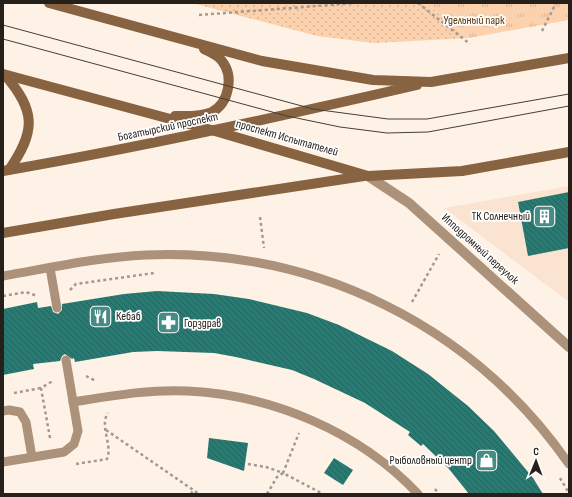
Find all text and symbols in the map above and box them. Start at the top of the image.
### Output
park label: Удельный парк [443,13,505,28]
street label: Богатырский проспект [117,109,220,145]
street label: проспект Испытателей [234,116,340,160]
building icon: ТК Солнечный [532,203,558,229]
place label: ТК Солнечный [471,209,530,224]
street label: Ипподромный переулок [438,210,522,288]
restaurant icon: Кебаб [87,303,113,329]
place label: Кебаб [116,309,141,324]
pharmacy icon: Горздрав [156,310,182,336]
place label: Горздрав [184,316,221,331]
north arrow [516,441,556,481]
text: С [533,445,539,458]
shop icon: Рыболовный центр [474,447,500,473]
place label: Рыболовный центр [390,453,472,468]

